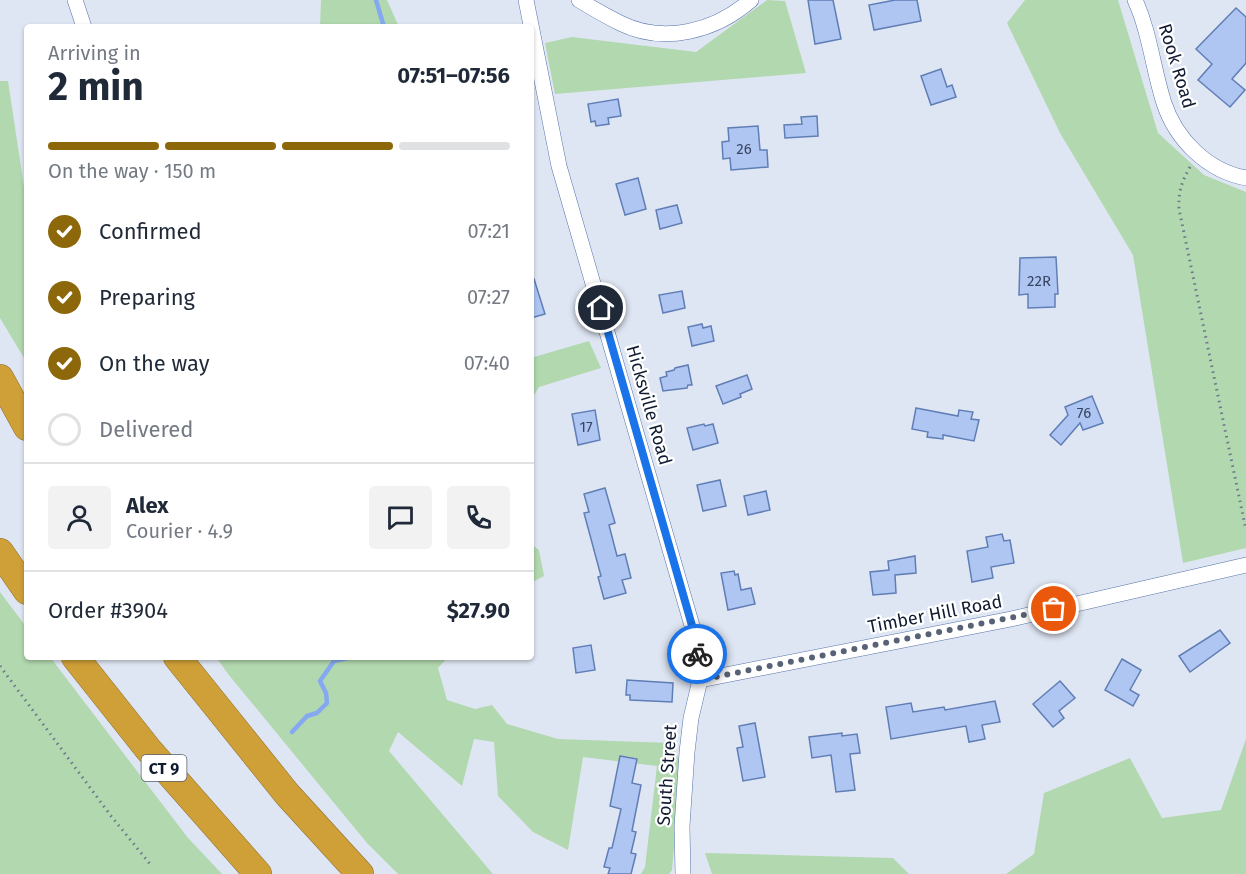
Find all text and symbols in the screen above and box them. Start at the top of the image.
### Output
street label: Rook Road [1154,21,1200,111]
text: Arriving in [48,41,141,65]
text: 07:51–07:56 [397,62,510,89]
text: 2 min [48,64,144,110]
house number: 26 [736,140,752,158]
text: On the way · 150 m [48,159,216,183]
icon: check [48,215,81,248]
text: Confirmed [99,218,202,245]
text: 07:21 [468,219,510,243]
house number: 22R [1027,272,1051,290]
icon: check [48,281,81,314]
pin [575,282,626,333]
text: Preparing [99,284,195,311]
text: 07:27 [467,285,510,309]
icon: home [584,291,617,324]
street label: Hicksville Road [621,343,677,467]
icon: check [48,347,81,380]
text: On the way [99,350,210,377]
text: 07:40 [464,351,510,375]
house number: 76 [1077,404,1091,422]
text: Delivered [99,416,194,443]
house number: 17 [579,418,593,436]
button: person [48,486,111,549]
button: chat [369,486,432,549]
button: phone [447,486,510,549]
text: Alex [126,492,169,519]
text: Courier · 4.9 [126,519,233,543]
pin [1028,583,1079,634]
street label: Timber Hill Road [866,590,1004,638]
icon: bag [1037,592,1070,625]
text: Order #3904 [48,597,168,624]
text: $27.90 [447,597,510,624]
courier [667,624,727,684]
icon: bike [681,638,714,671]
street label: South Street [652,723,682,826]
road number: CT 9 [142,755,186,781]

